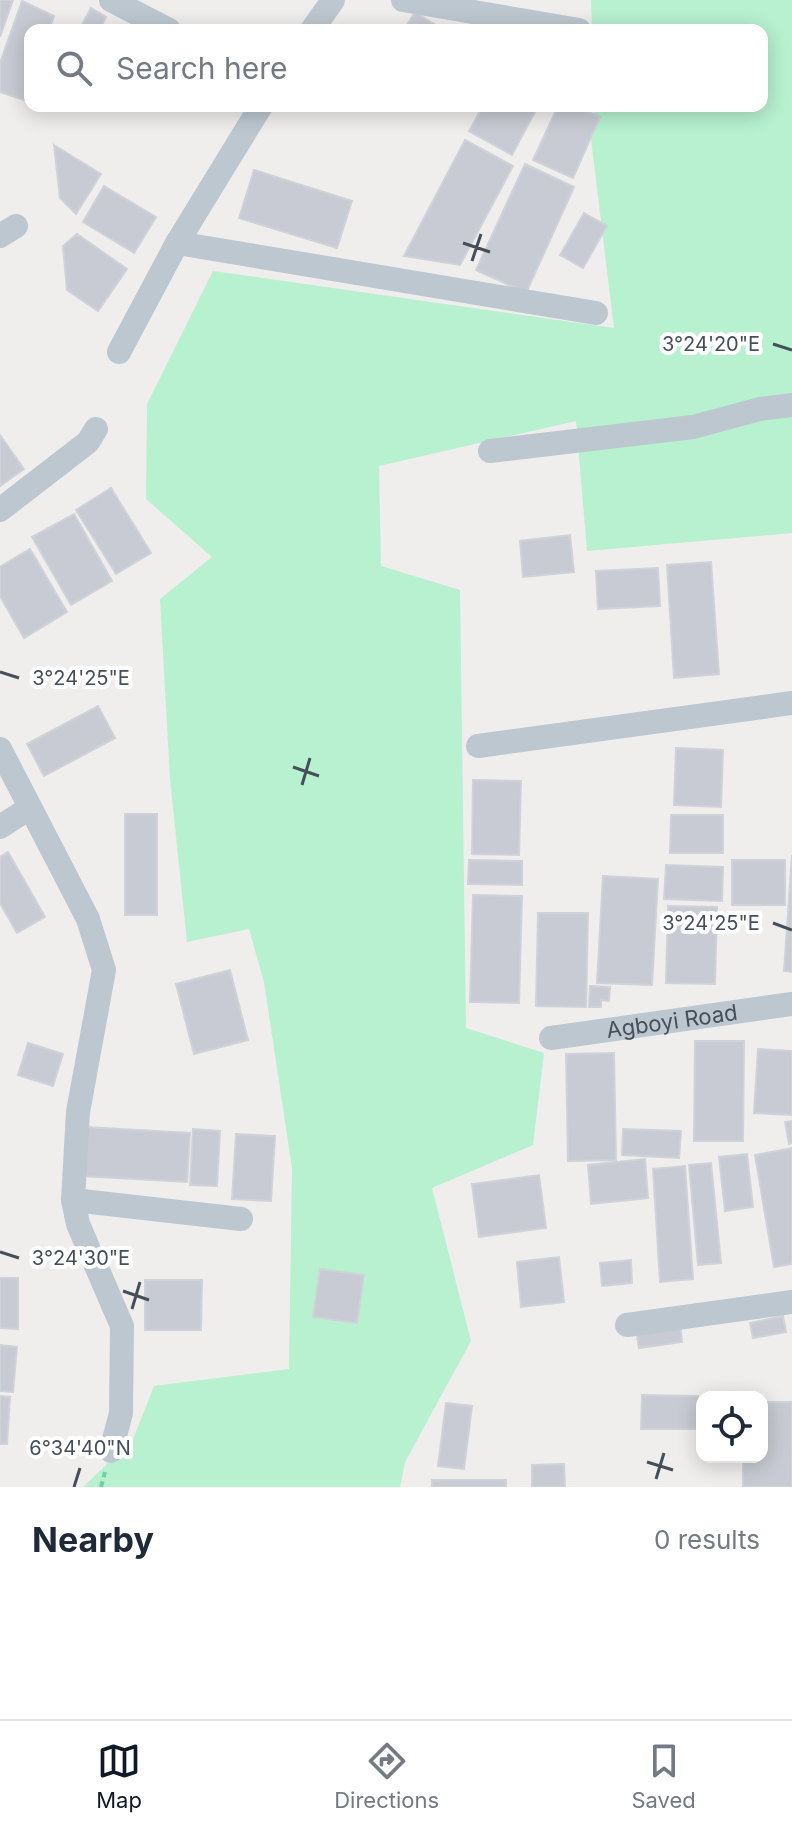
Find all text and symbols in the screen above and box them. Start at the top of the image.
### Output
search box [24,24,768,112]
icon: search [52,46,96,90]
text: Search here [116,50,288,86]
text: 3°24'20"E [662,332,760,356]
text: 3°24'25"E [32,666,130,690]
text: 3°24'25"E [662,911,760,935]
street label: Agboyi Road [605,999,739,1043]
text: 3°24'30"E [32,1246,130,1270]
map controls [696,1391,768,1463]
button: locate [696,1391,768,1463]
text: 6°34'40"N [29,1436,131,1460]
text: Nearby [32,1519,154,1560]
text: 0 results [654,1524,760,1555]
tab: Map [96,1739,142,1813]
tab: Directions [334,1739,439,1813]
tab: Saved [631,1739,696,1813]

